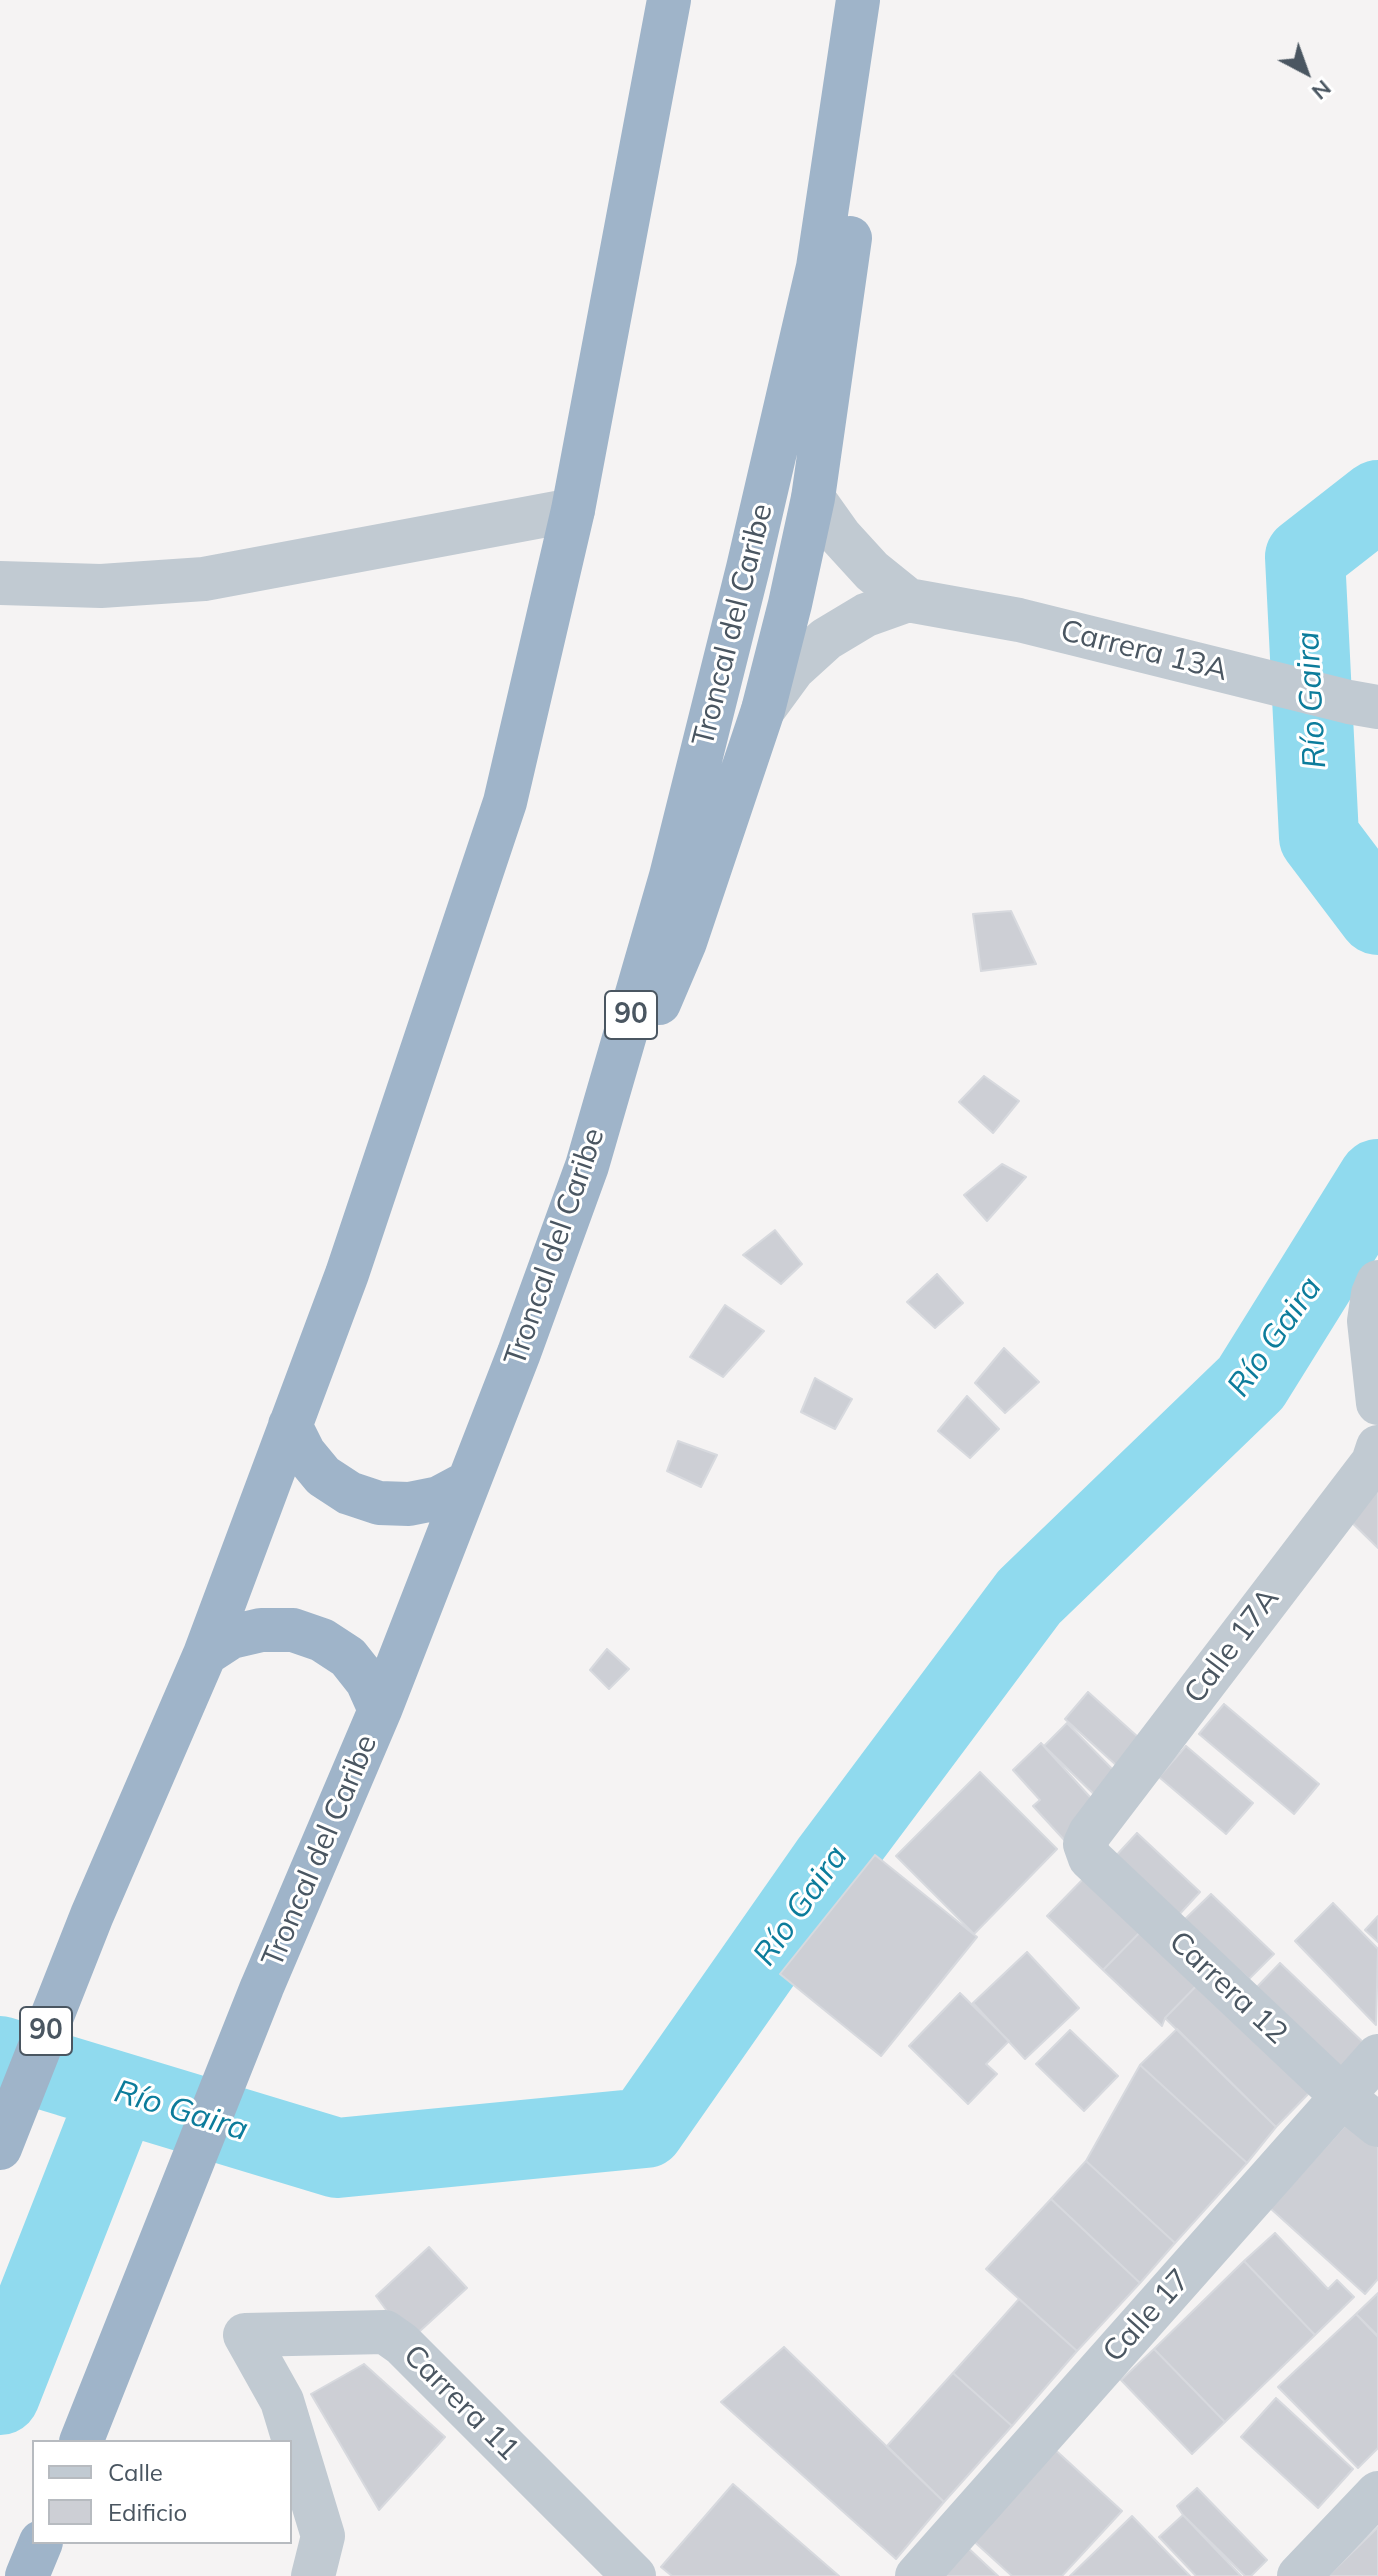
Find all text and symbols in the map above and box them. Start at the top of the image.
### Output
north arrow [1266,32,1346,112]
text: N [1306,74,1337,106]
street label: Troncal del Caribe [685,500,781,750]
street label: Carrera 13A [1057,613,1231,689]
water label: Río Gaira [1289,630,1335,770]
road number: 90 [605,991,657,1039]
street label: Troncal del Caribe [498,1124,612,1370]
water label: Río Gaira [1220,1270,1330,1404]
street label: Calle 17A [1177,1581,1287,1711]
street label: Troncal del Caribe [255,1730,385,1972]
water label: Río Gaira [746,1839,856,1973]
street label: Carrera 12 [1161,1924,1295,2052]
road number: 90 [20,2007,72,2055]
water label: Río Gaira [110,2073,252,2149]
street label: Calle 17 [1096,2262,1198,2370]
street label: Carrera 11 [396,2338,526,2468]
legend [32,2440,292,2544]
text: Calle [108,2457,163,2487]
text: Edificio [108,2497,187,2527]

